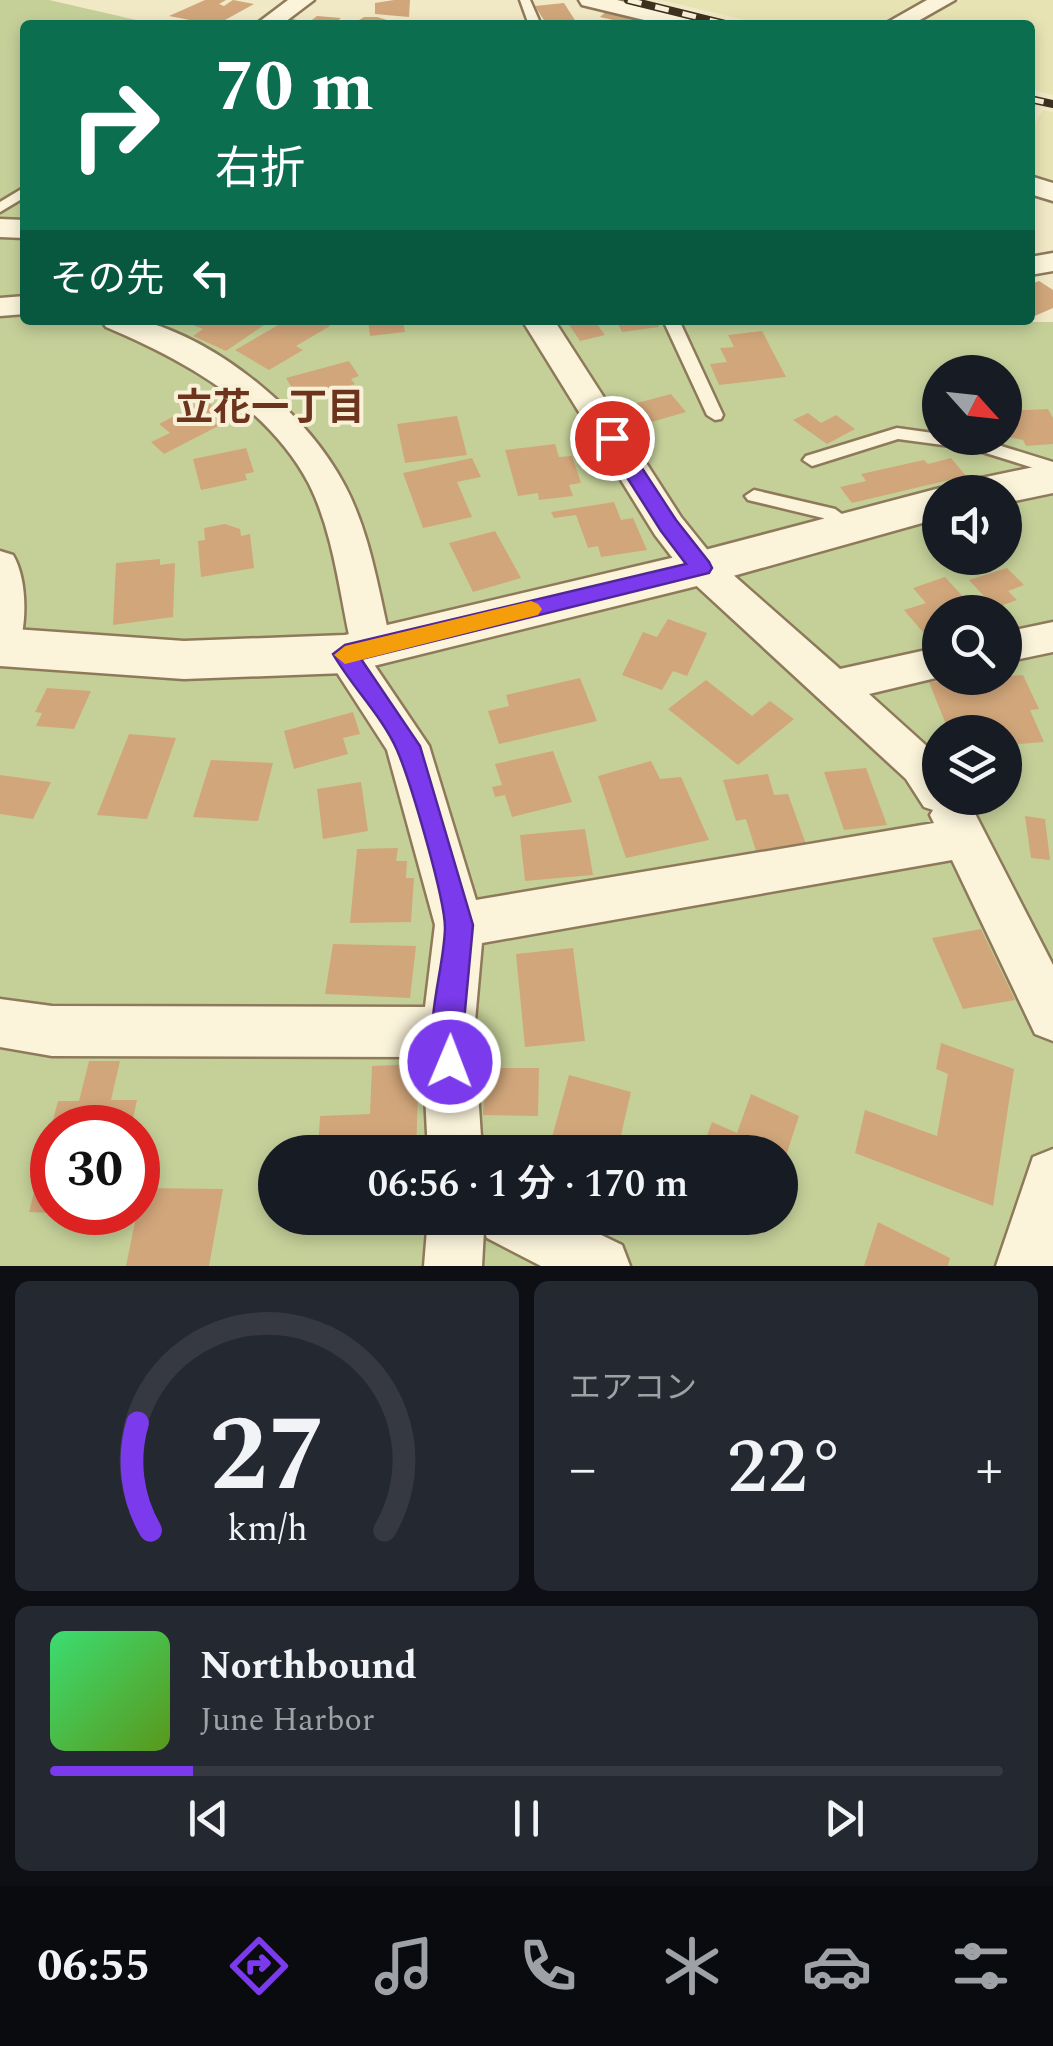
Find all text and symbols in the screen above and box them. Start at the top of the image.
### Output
text: 70 m [215,35,374,141]
icon: right [50,60,180,190]
text: 右折 [215,135,305,204]
icon: left [184,250,239,305]
text: その先 [50,251,164,309]
north arrow [922,355,1022,455]
map controls [922,355,1022,815]
district label: 立花一丁目 [175,380,365,438]
pin [570,396,655,481]
icon: arrive [585,411,640,466]
button: sound [922,475,1022,575]
button: search [922,595,1022,695]
button: layers [922,715,1022,815]
position arrow [398,1010,502,1114]
speed limit sign: 30 [30,1105,160,1235]
text: 06:56 · 1 分 · 170 m [368,1156,688,1214]
text: エアコン [569,1364,697,1413]
text: 27 [209,1378,325,1536]
text: 22° [727,1412,845,1526]
text: − [569,1428,597,1511]
text: + [975,1428,1003,1511]
text: km/h [227,1502,307,1557]
text: Northbound [200,1638,417,1696]
text: June Harbor [200,1696,375,1745]
icon: previous [181,1791,236,1846]
icon: pause [499,1791,554,1846]
icon: next [817,1791,872,1846]
icon: directions [224,1931,294,2001]
icon: music [369,1931,439,2001]
icon: phone [513,1931,583,2001]
icon: climate [657,1931,727,2001]
icon: car [802,1931,872,2001]
icon: filters [946,1931,1016,2001]
text: 06:55 [37,1932,150,2001]

